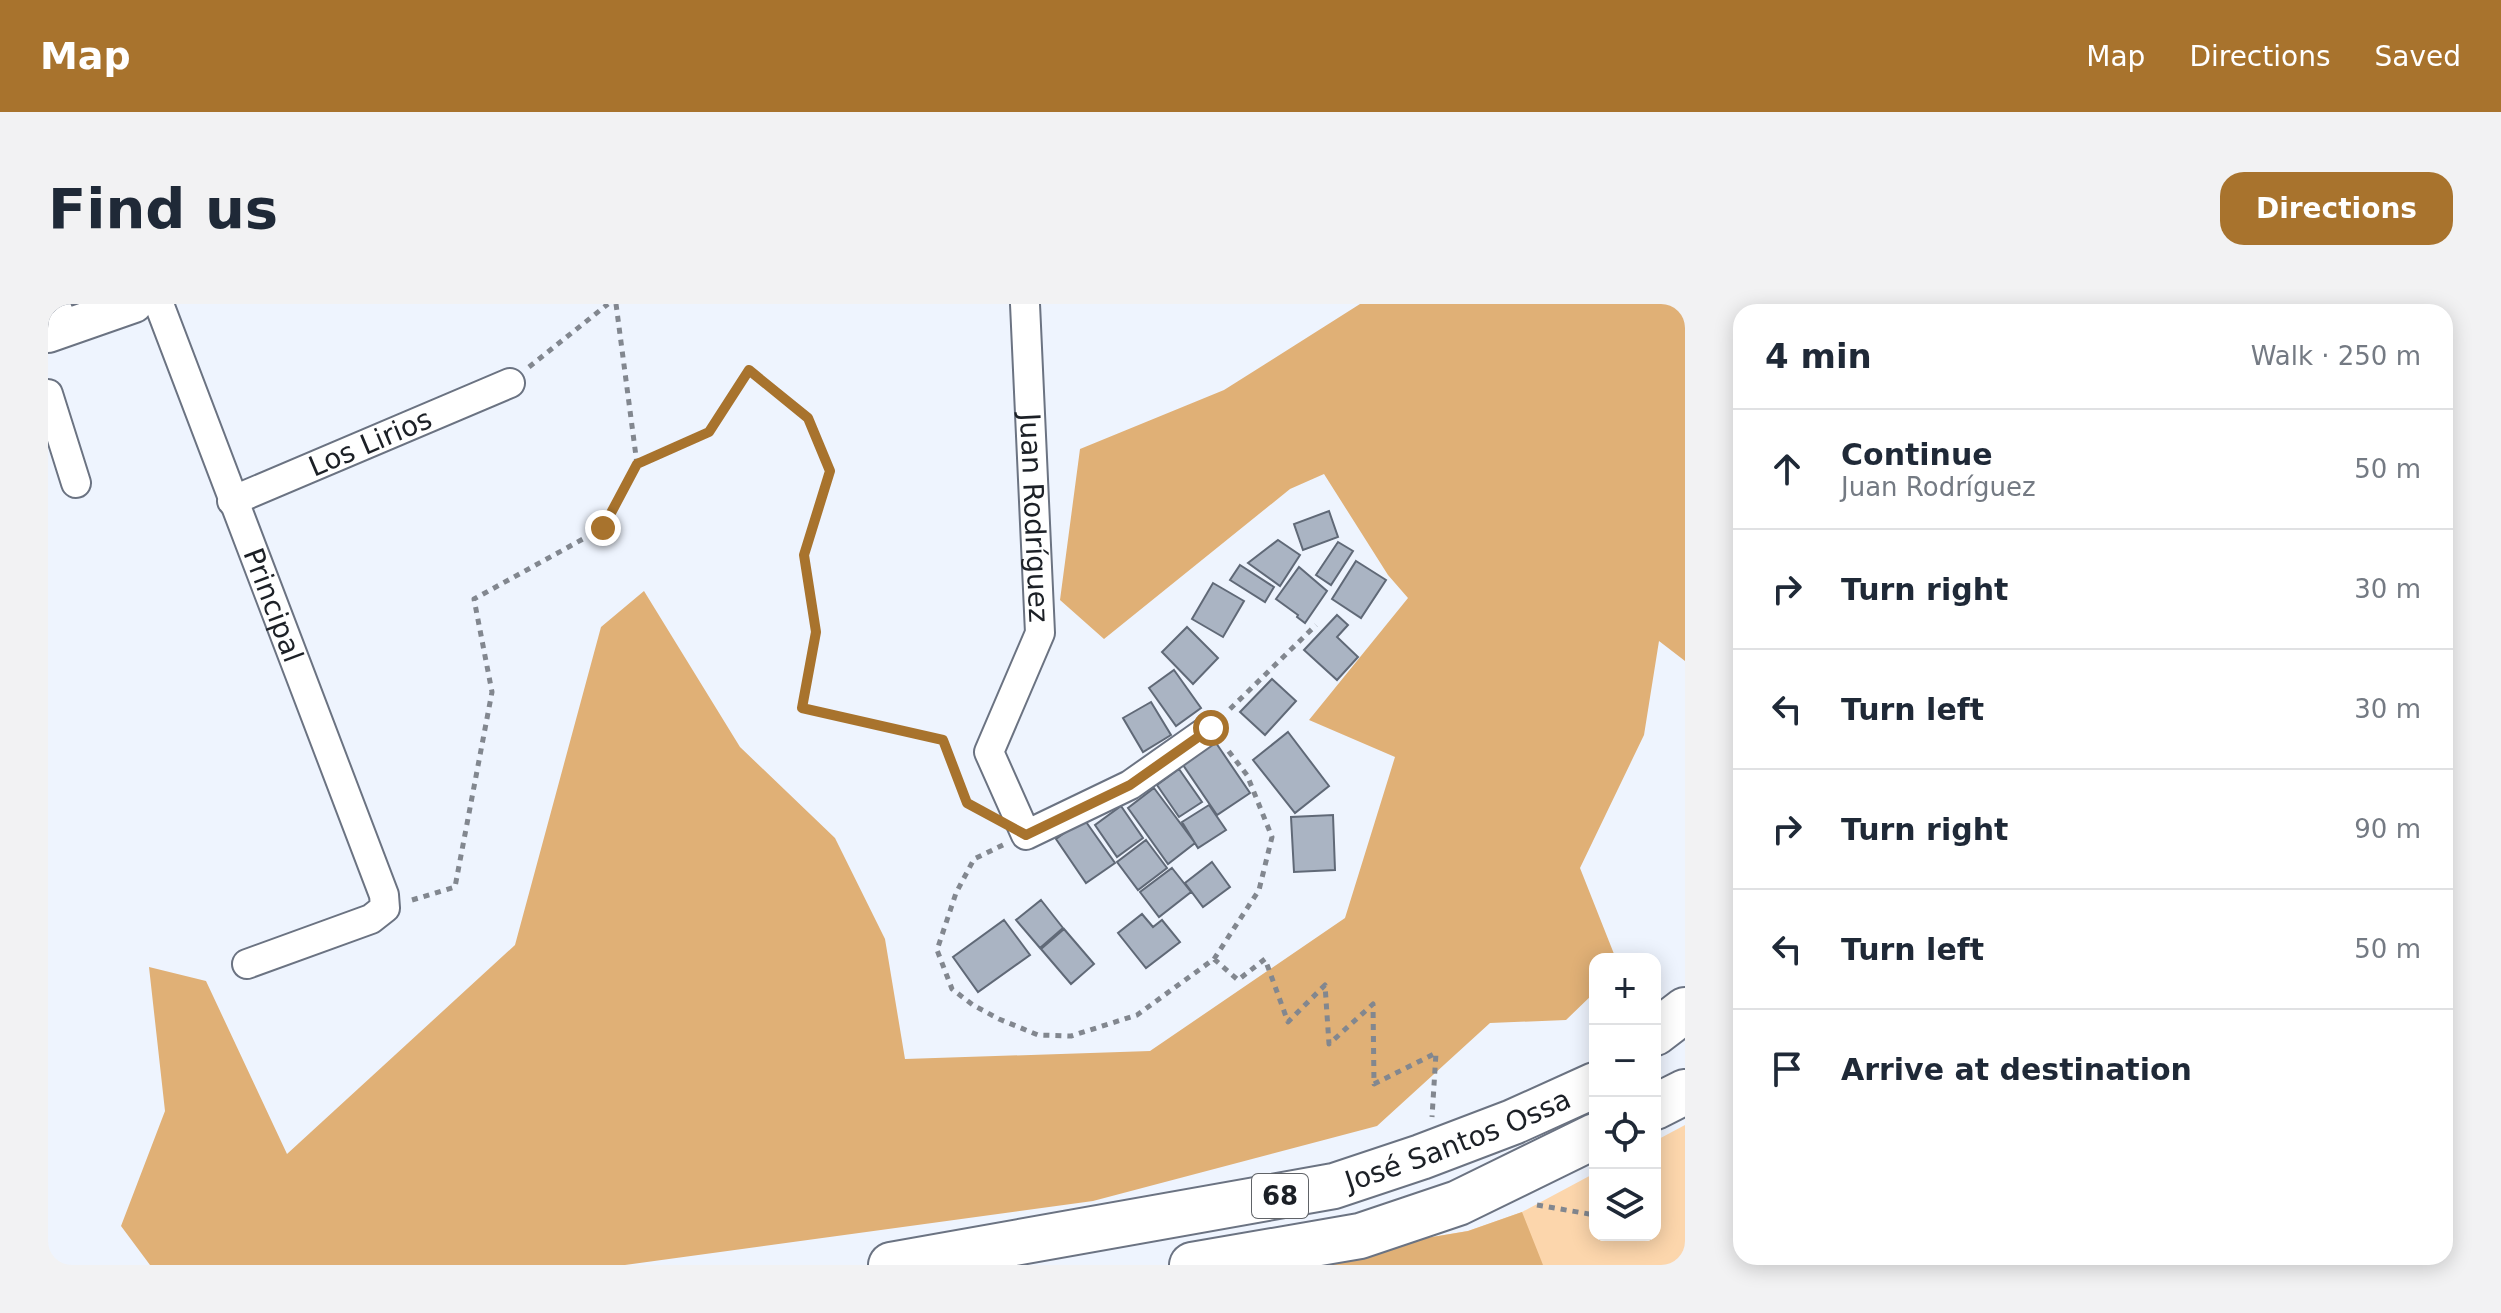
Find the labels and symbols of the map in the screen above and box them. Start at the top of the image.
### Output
street label: Los Lirios [304,402,437,483]
street label: Juan Rodríguez [1013,410,1056,623]
route end [585,510,621,546]
street label: Principal [236,543,310,667]
route start [1193,710,1229,746]
street label: José Santos Ossa [1339,1082,1576,1199]
road number: 68 [1252,1174,1308,1218]

